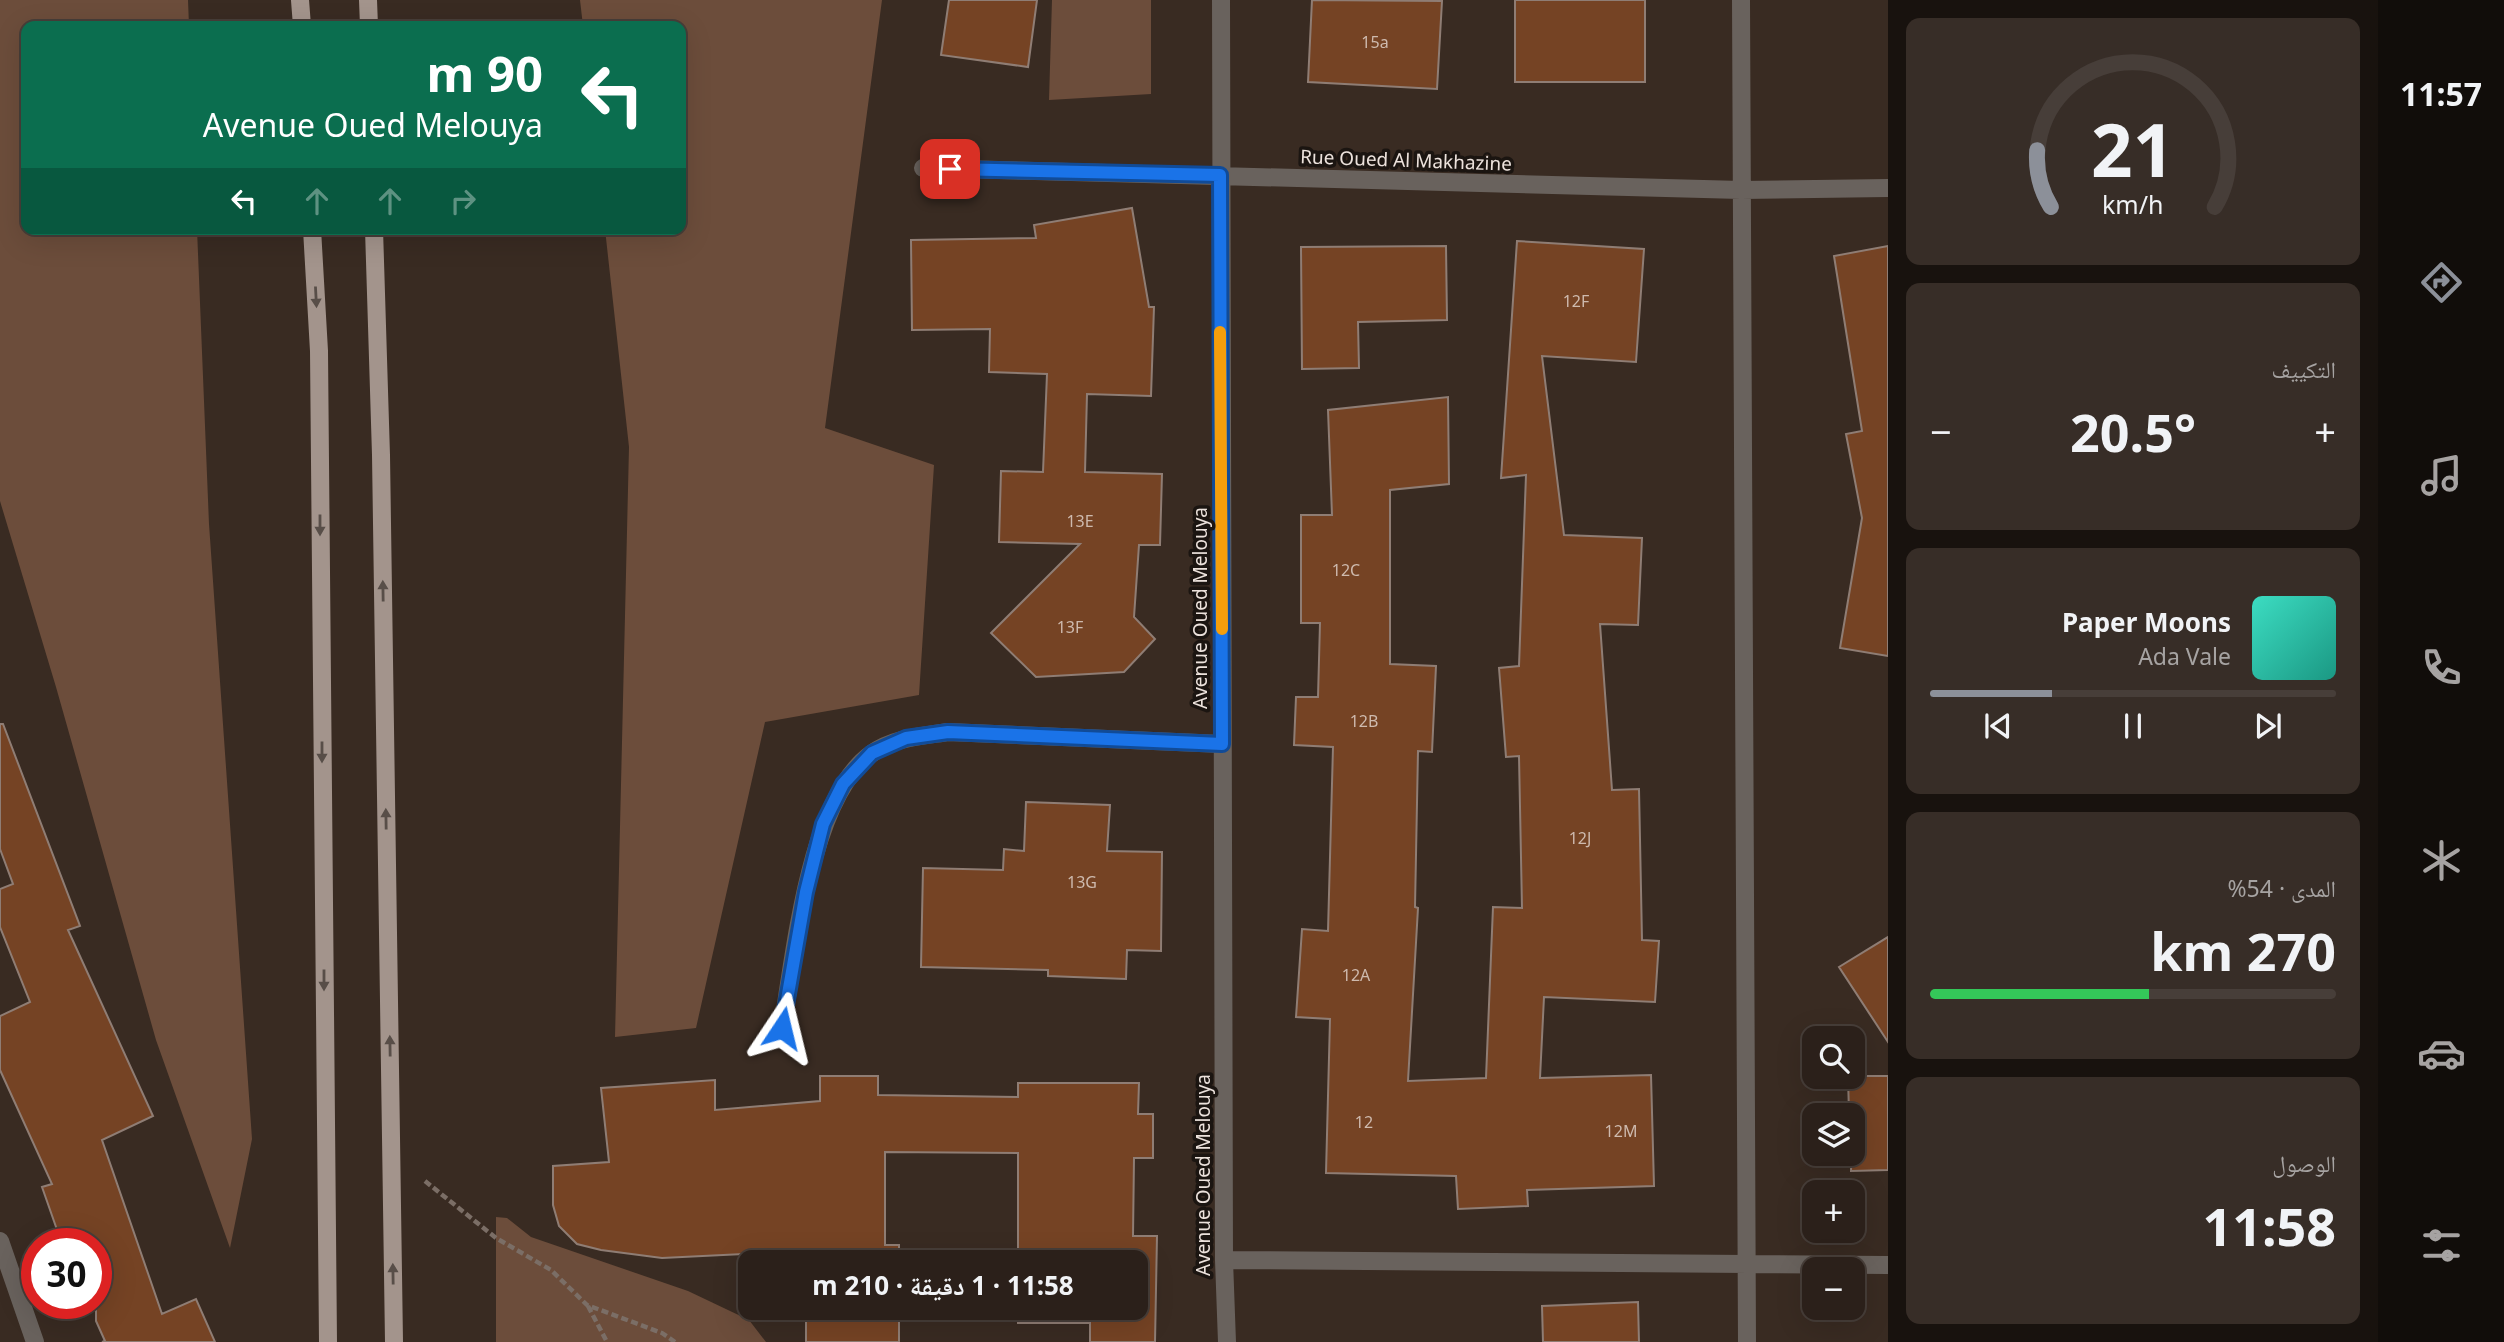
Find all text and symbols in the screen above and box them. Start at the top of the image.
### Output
house number: 15a [1361,31,1389,53]
text: 90 m [426,40,543,106]
icon: left [567,49,658,140]
text: 11:57 [2400,72,2482,115]
text: 21 [2091,100,2175,199]
text: Avenue Oued Melouya [203,103,543,146]
pin [920,139,980,199]
street label: Rue Oued Al Makhazine [1300,143,1512,177]
icon: arrive [931,150,969,188]
icon: left [225,182,263,220]
icon: ahead [298,182,336,220]
icon: ahead [371,182,409,220]
icon: right [444,182,482,220]
text: km/h [2102,187,2164,221]
icon: directions [2417,258,2466,307]
one-way arrow [310,287,321,309]
house number: 12F [1563,290,1589,312]
text: التكييف [2271,353,2336,385]
text: 20.5° [2070,396,2196,467]
text: − [1930,405,1952,457]
text: + [2314,405,2336,457]
icon: music [2417,451,2466,500]
street label: Avenue Oued Melouya [1187,507,1213,709]
house number: 13E [1066,510,1094,532]
one-way arrow [314,514,326,536]
house number: 12C [1332,559,1360,581]
one-way arrow [377,580,389,602]
text: Paper Moons [2062,604,2231,640]
house number: 13F [1057,616,1083,638]
text: Ada Vale [2138,640,2231,672]
icon: phone [2417,643,2466,692]
icon: previous [1979,707,2017,745]
icon: pause [2114,707,2152,745]
icon: next [2249,707,2287,745]
house number: 12B [1350,710,1378,732]
one-way arrow [316,742,328,764]
one-way arrow [381,808,392,830]
house number: 12J [1569,827,1591,849]
icon: climate [2417,836,2466,885]
house number: 13G [1067,871,1097,893]
text: المدى · 54% [2227,872,2336,904]
text: 270 km [2150,915,2336,986]
house number: 12A [1342,964,1371,986]
one-way arrow [318,969,330,991]
position arrow [745,991,819,1065]
map controls [1802,1026,1865,1320]
button: search [1802,1026,1865,1089]
icon: car [2417,1029,2466,1078]
one-way arrow [384,1035,396,1057]
street label: Avenue Oued Melouya [1190,1074,1216,1276]
button: layers [1802,1103,1865,1166]
house number: 12 [1355,1111,1373,1133]
house number: 12M [1605,1120,1637,1142]
text: الوصول [2272,1147,2336,1179]
button: + [1802,1180,1865,1243]
text: 11:58 [2202,1190,2336,1261]
icon: filters [2417,1221,2466,1270]
speed limit sign: 30 [21,1228,112,1319]
button: − [1802,1257,1865,1320]
one-way arrow [387,1263,399,1285]
text: 11:58 · 1 دقيقة · 210 m [812,1267,1074,1303]

